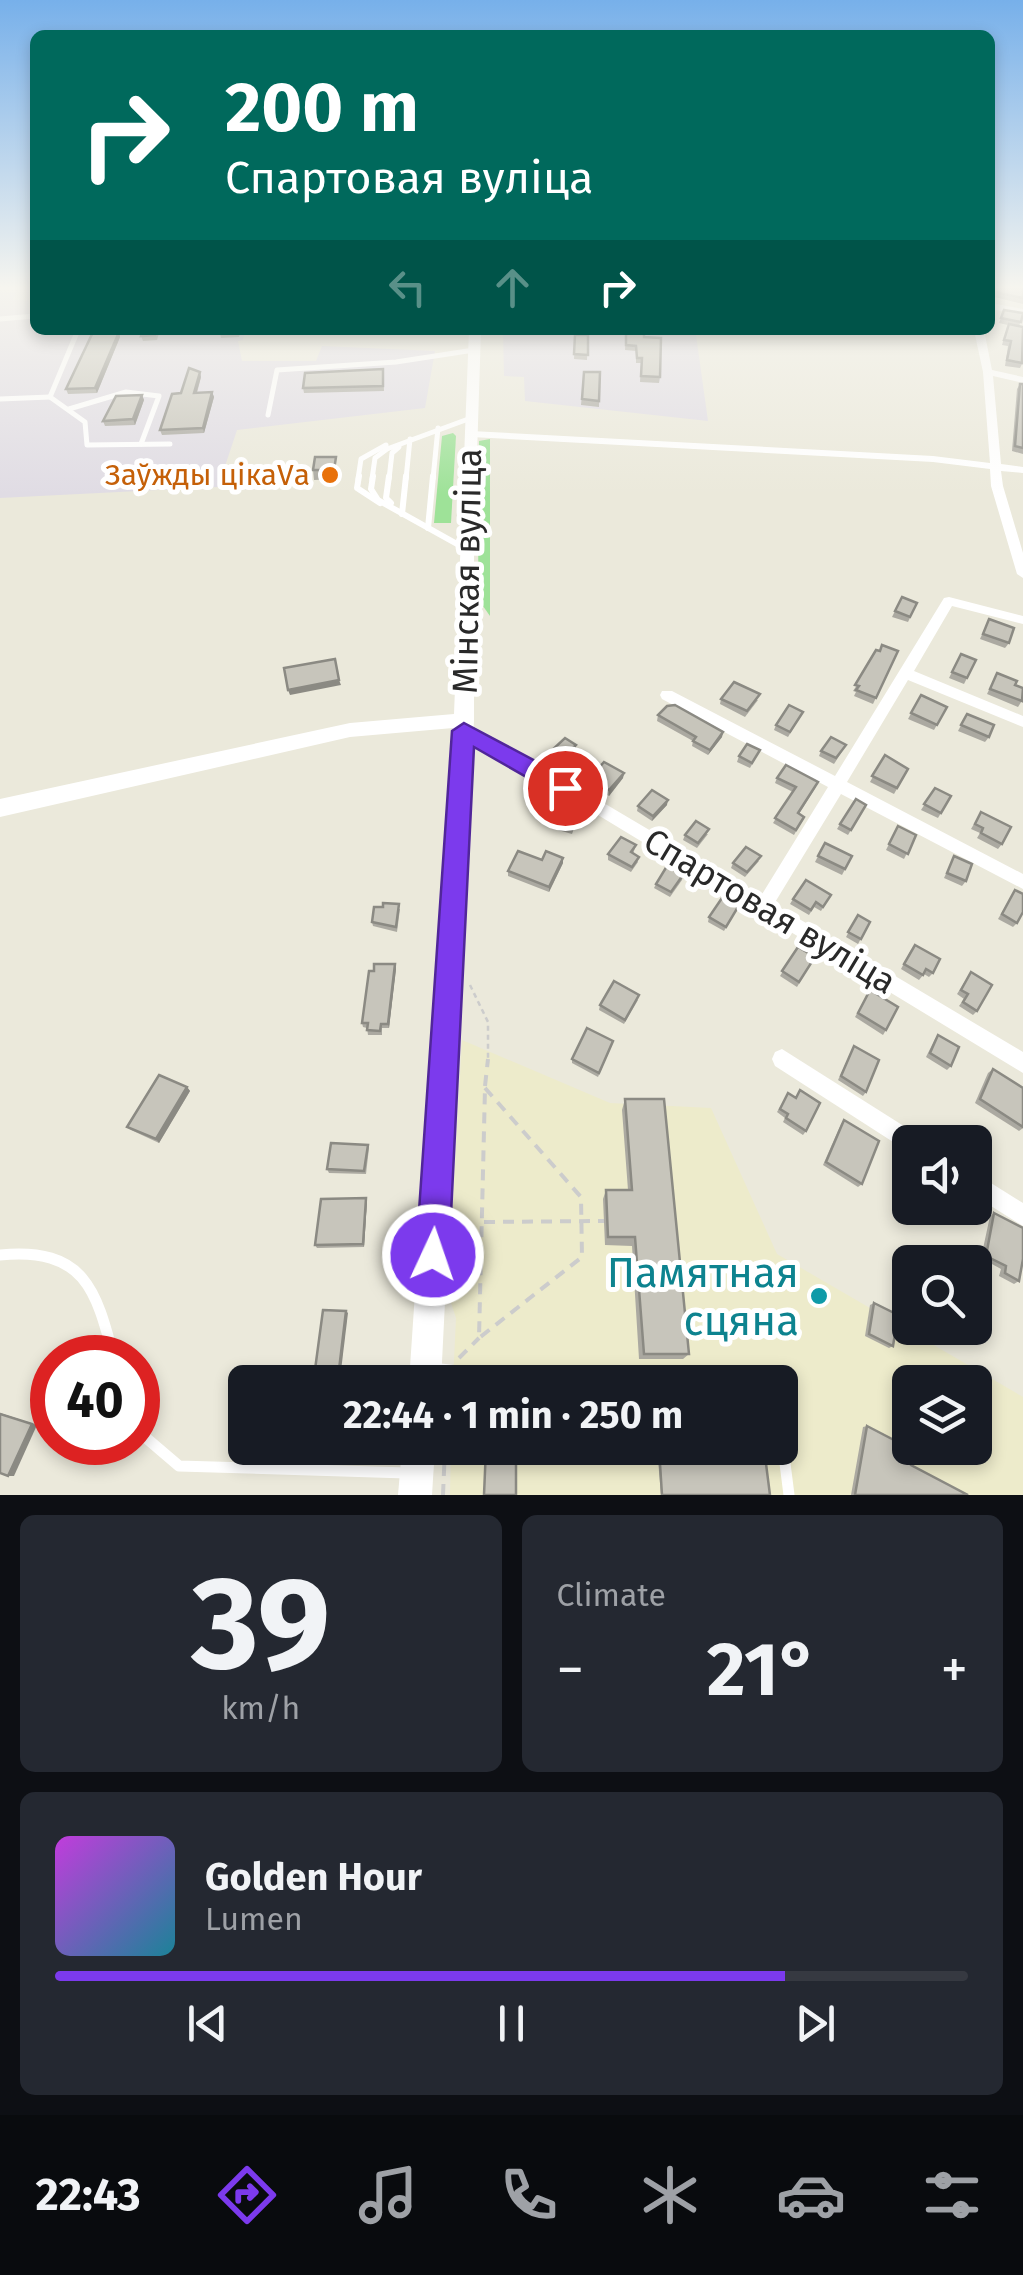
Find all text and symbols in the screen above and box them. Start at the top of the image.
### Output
text: 200 m [225,66,419,150]
icon: right [60,70,190,200]
text: Спартовая вуліца [225,151,594,205]
icon: left [380,260,435,315]
icon: ahead [485,260,540,315]
icon: right [590,260,645,315]
street label: Мінская вуліца [444,448,490,694]
place label: Заўжды цікаVа [105,457,310,493]
marker: Заўжды цікаVа [319,464,341,486]
pin [523,746,608,831]
icon: arrive [538,761,593,816]
street label: Спартовая вуліца [636,819,904,1003]
map controls [892,1125,992,1465]
button: sound [892,1125,992,1225]
position arrow [381,1203,485,1307]
button: search [892,1245,992,1345]
place label: Памятная сцяна [607,1248,799,1346]
marker: Памятная сцяна [808,1285,830,1307]
speed limit sign: 40 [30,1335,160,1465]
button: layers [892,1365,992,1465]
text: 22:44 · 1 min · 250 m [343,1392,683,1438]
text: 39 [191,1546,330,1702]
text: Climate [557,1576,666,1614]
text: 21° [707,1625,818,1715]
text: − [557,1637,584,1703]
text: + [941,1637,968,1703]
text: km/h [221,1689,300,1727]
text: Golden Hour [205,1854,422,1900]
text: Lumen [205,1900,303,1938]
icon: previous [180,1996,235,2051]
icon: pause [484,1996,539,2051]
icon: next [788,1996,843,2051]
icon: directions [212,2160,282,2230]
icon: music [353,2160,423,2230]
icon: phone [494,2160,564,2230]
icon: climate [635,2160,705,2230]
icon: car [776,2160,846,2230]
icon: filters [917,2160,987,2230]
text: 22:43 [36,2168,141,2222]

